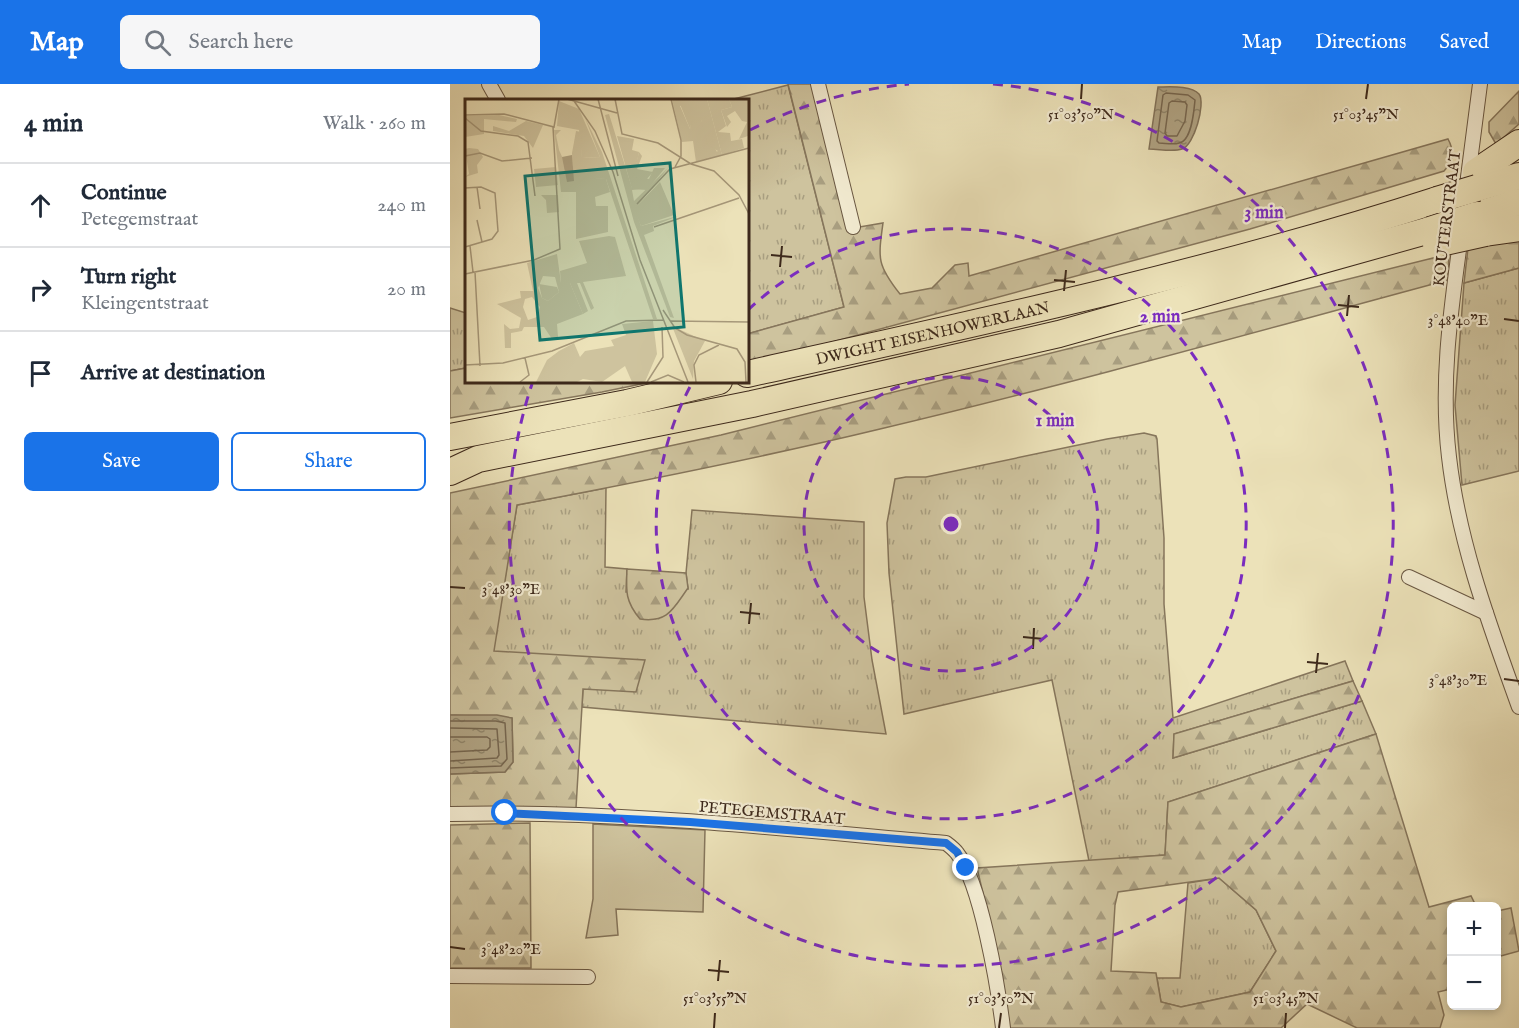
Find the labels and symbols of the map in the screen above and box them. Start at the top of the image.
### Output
inset map [465,99,748,382]
text: 51°03'50"N [1048,105,1114,124]
text: 51°03'45"N [1333,105,1399,124]
street label: KOUTERSTRAAT [1430,148,1466,288]
text: 3 min [1245,202,1284,225]
street label: DWIGHT EISENHOWERLAAN [814,298,1052,371]
text: 2 min [1140,306,1181,329]
text: 3°48'40"E [1428,311,1488,330]
text: 1 min [1036,410,1075,433]
centre of rings [941,514,961,534]
text: 3°48'30"E [482,580,540,599]
text: 3°48'30"E [1429,671,1487,690]
street label: PETEGEMSTRAAT [698,798,846,830]
route start [491,799,517,825]
route end [952,854,978,880]
text: 3°48'20"E [481,940,541,959]
text: 51°03'55"N [683,989,747,1008]
text: 51°03'50"N [968,989,1034,1008]
text: 51°03'45"N [1253,989,1319,1008]

